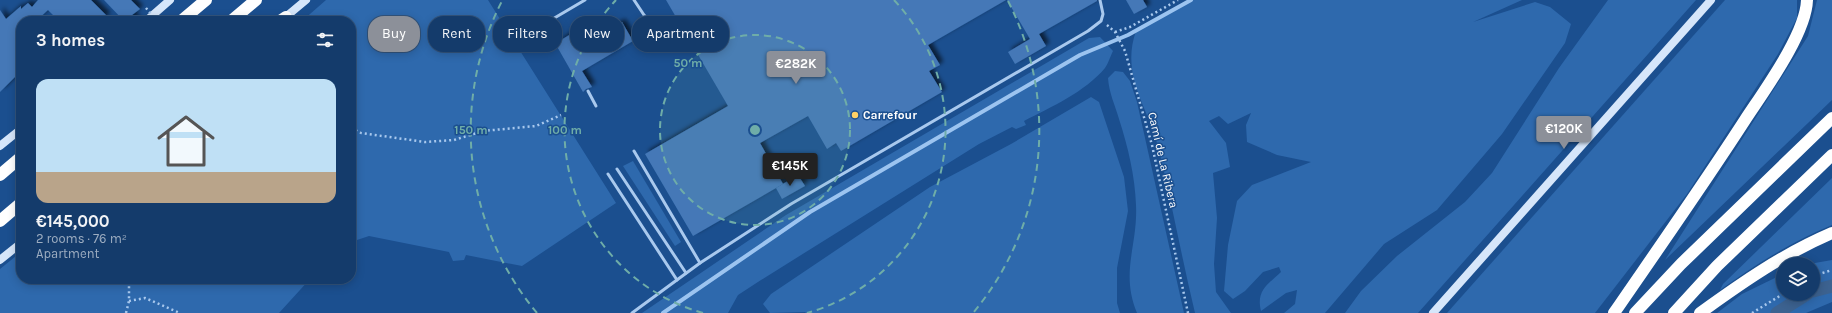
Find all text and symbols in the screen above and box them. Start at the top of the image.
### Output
chip: Buy [368,16,420,52]
chip: Rent [428,16,485,52]
chip: Filters [493,16,562,52]
chip: New [570,16,624,52]
chip: Apartment [632,16,729,52]
icon: filters [314,29,336,51]
text: 3 homes [36,30,105,50]
pin: €282K [768,51,824,85]
text: 50 m [674,56,703,70]
text: €282K [776,56,816,71]
icon: home [150,105,222,177]
place label: Carrefour [863,108,917,122]
marker: Carrefour [850,110,860,120]
street label: Camí de La Ribera [1145,111,1181,209]
pin: €120K [1536,116,1592,150]
text: €120K [1545,121,1583,136]
text: 150 m [454,123,488,137]
text: 100 m [548,123,582,137]
centre of rings [748,123,762,137]
pin: €145K [762,153,818,187]
text: €145K [772,158,808,173]
text: €145,000 [36,211,109,231]
text: 2 rooms · 76 m² [36,231,127,246]
text: Apartment [36,246,99,261]
map controls [1776,257,1820,301]
button: layers [1776,257,1820,301]

